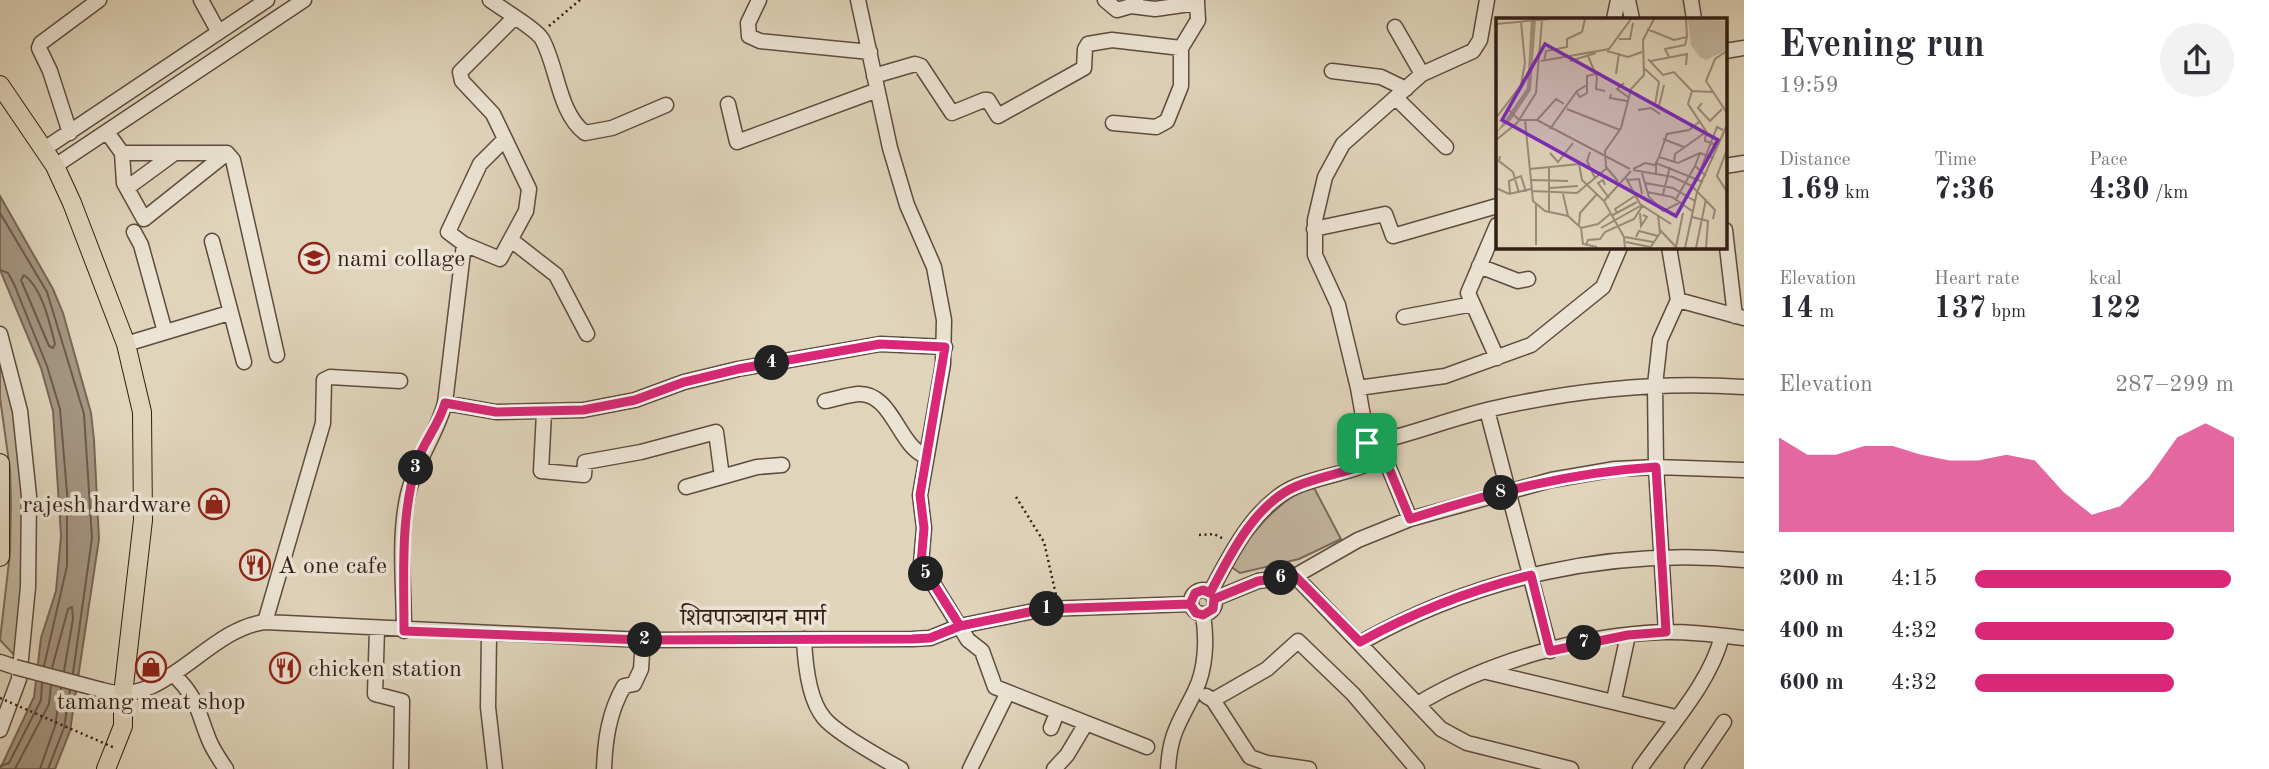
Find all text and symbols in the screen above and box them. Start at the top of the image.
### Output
inset map [1496,18,1727,248]
button: share [2160,23,2234,97]
text: Evening run [1779,27,1985,65]
text: 19:59 [1779,74,1839,97]
text: Distance [1779,151,1851,170]
text: Time [1934,151,1977,170]
text: Pace [2089,151,2128,170]
text: 1.69 [1779,175,1840,205]
text: 7:36 [1934,175,1995,205]
text: 4:30 [2089,175,2150,205]
text: km [1840,184,1870,203]
text: /km [2150,184,2188,203]
school or university icon: nami collage [297,241,331,275]
place label: nami collage [337,248,465,272]
text: Elevation [1779,270,1856,289]
text: Heart rate [1934,270,2019,289]
text: kcal [2089,270,2122,289]
text: 14 [1779,294,1814,324]
text: 137 [1934,294,1986,324]
text: 122 [2089,294,2141,324]
text: m [1814,303,1834,322]
text: bpm [1986,303,2026,322]
pin: 4 [754,346,790,380]
text: 4 [766,353,777,372]
text: Elevation [1779,373,1873,396]
text: 287–299 m [2115,373,2234,396]
pin [1337,413,1397,473]
icon: arrive [1348,424,1386,462]
pin: 3 [398,450,434,486]
text: 3 [410,458,421,477]
pin: 8 [1484,476,1518,510]
text: 8 [1495,483,1506,502]
shop icon: rajesh hardware [197,487,231,521]
place label: rajesh hardware [23,494,191,518]
restaurant icon: A one cafe [238,548,272,582]
place label: A one cafe [278,555,387,579]
pin: 5 [908,556,944,592]
pin: 6 [1264,560,1298,596]
text: 5 [920,564,931,583]
text: 200 m [1779,567,1844,590]
text: 4:15 [1891,567,1937,590]
text: 6 [1275,568,1286,587]
pin: 1 [1030,592,1064,626]
text: 1 [1041,599,1052,618]
street label: शिवपाञ्चायन मार्ग [679,603,827,631]
text: 400 m [1779,619,1844,642]
text: 4:32 [1891,619,1937,642]
pin: 2 [628,622,662,658]
pin: 7 [1566,626,1602,660]
text: 2 [639,630,650,649]
text: 7 [1578,633,1589,652]
shop icon: tamang meat shop [134,650,168,684]
restaurant icon: chicken station [268,651,302,685]
place label: chicken station [308,658,462,682]
text: 600 m [1779,671,1844,694]
text: 4:32 [1891,671,1937,694]
place label: tamang meat shop [57,691,245,715]

